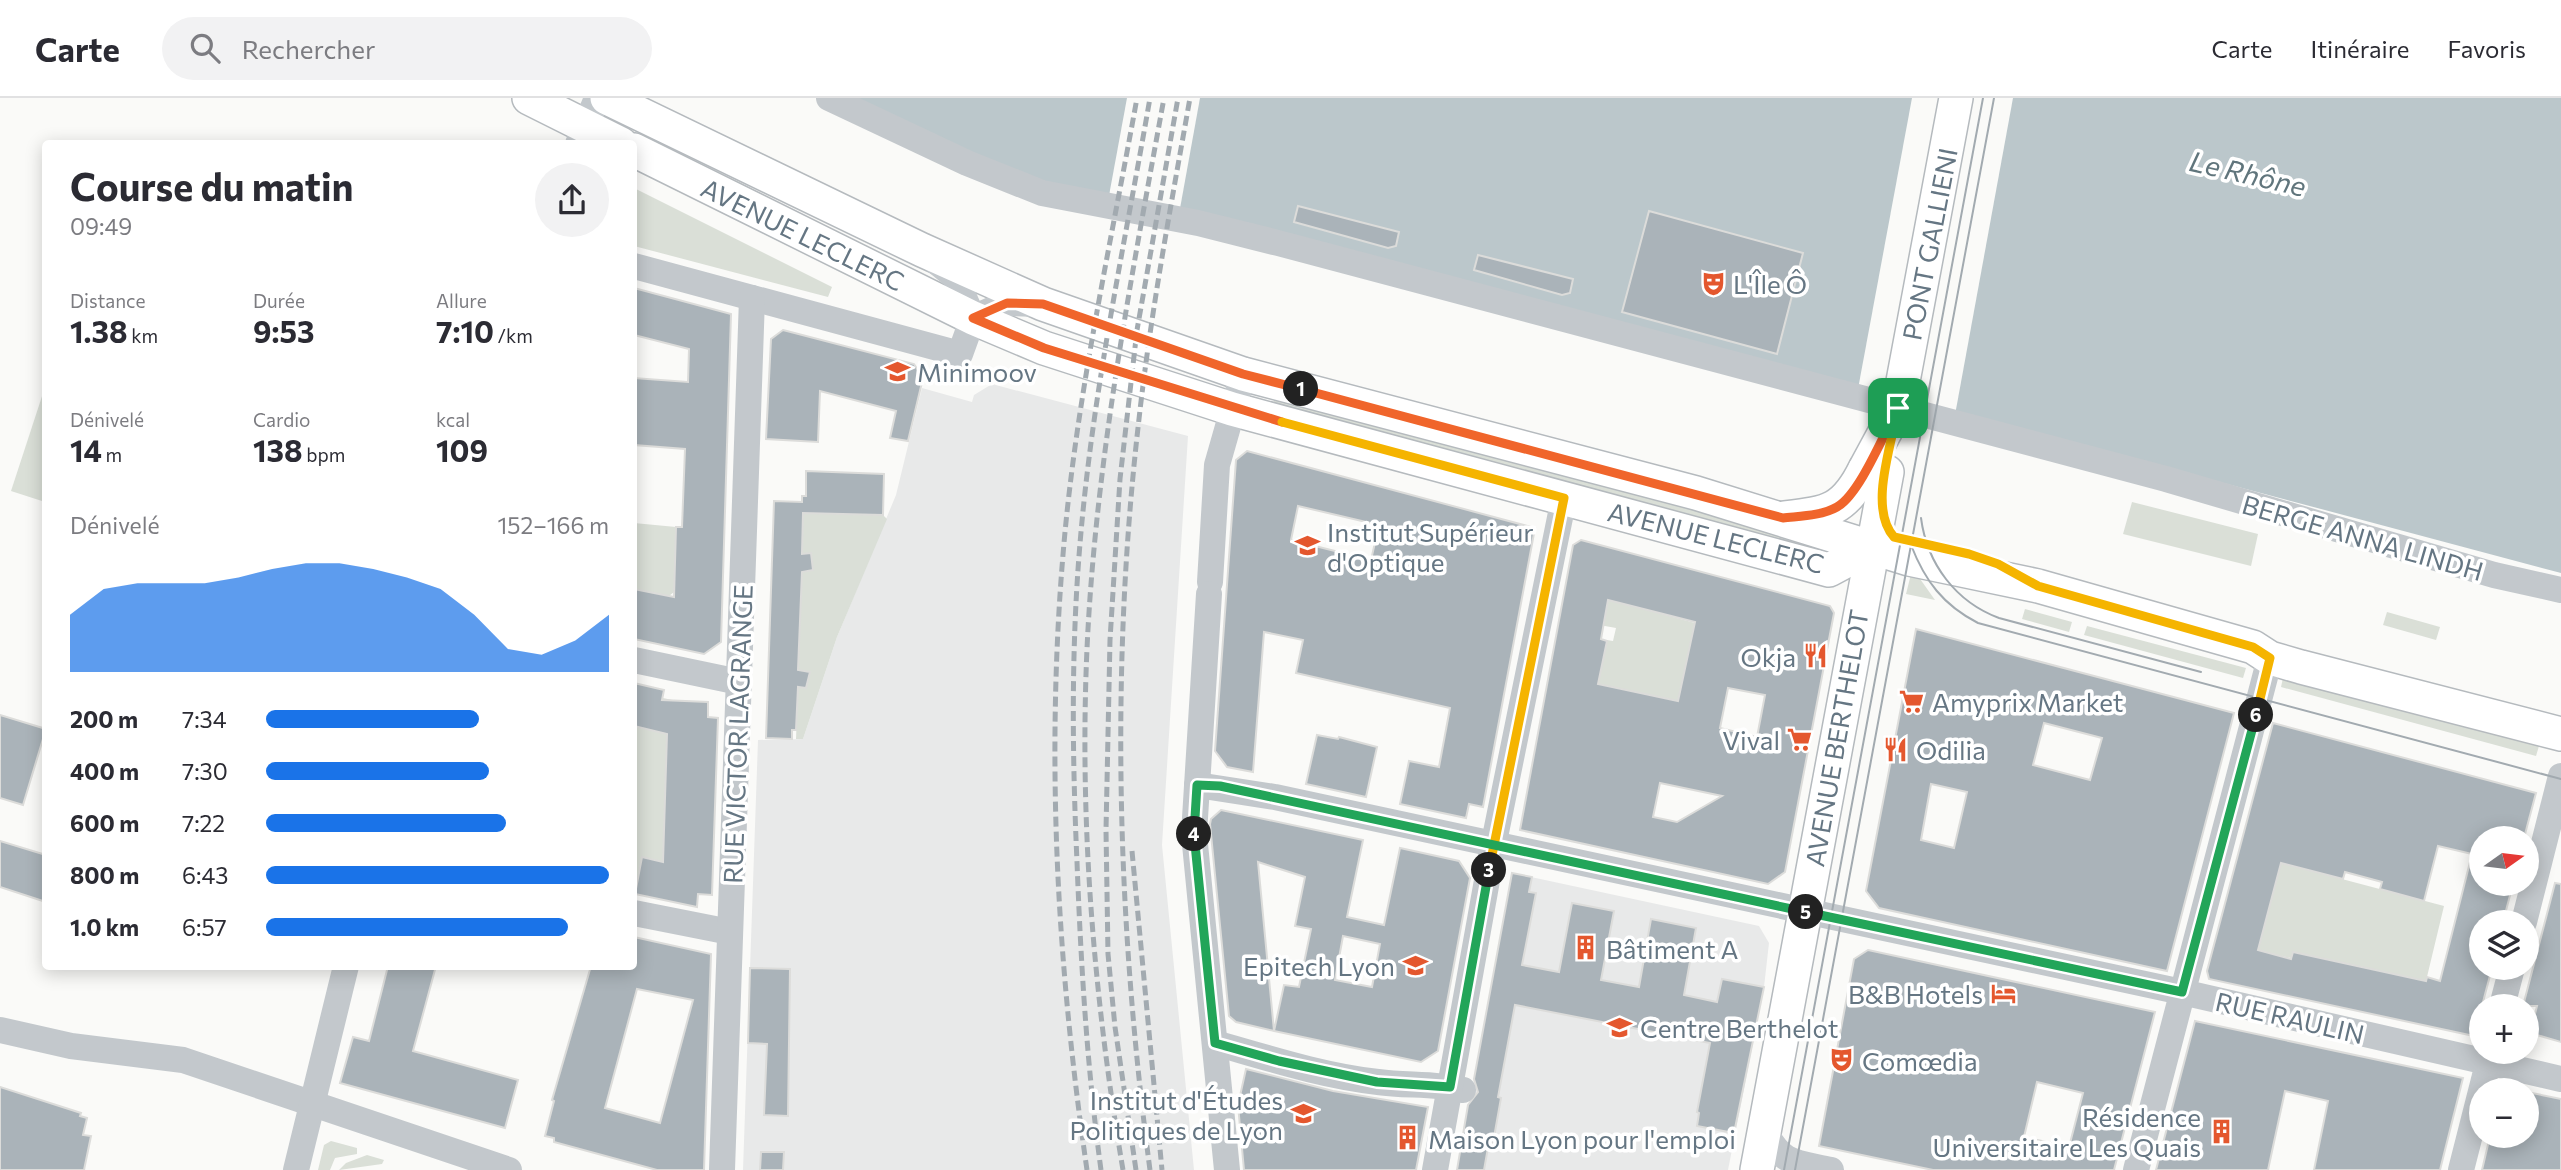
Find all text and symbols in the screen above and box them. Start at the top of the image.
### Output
search box [162,17,652,80]
text: Carte [35,28,120,69]
icon: search [186,29,224,67]
text: Rechercher [242,33,375,64]
text: Carte [2212,34,2273,63]
text: Itinéraire [2311,34,2410,63]
text: Favoris [2448,34,2526,63]
water label: Le Rhône [2186,143,2310,203]
street label: PONT GALLIENI [1895,145,1963,343]
text: Course du matin [70,162,353,209]
button: share [535,163,609,237]
street label: AVENUE LECLERC [697,171,909,297]
text: 09:49 [70,212,132,240]
place label: L'Île Ô [1733,268,1807,299]
theatre icon: L'Île Ô [1699,269,1727,297]
text: Distance [70,289,146,312]
text: Durée [253,289,305,312]
text: Allure [436,289,487,312]
text: 1.38 [70,312,128,349]
text: 9:53 [253,312,314,349]
text: 7:10 [436,312,494,349]
text: km [128,324,158,347]
text: /km [494,324,533,347]
place label: Minimoov [917,356,1037,387]
school or university icon: Minimoov [883,357,911,385]
pin: 1 [1284,372,1318,406]
text: 1 [1296,377,1305,400]
pin [1868,378,1928,438]
icon: arrive [1879,389,1917,427]
text: Dénivelé [70,408,144,431]
text: Cardio [253,408,310,431]
text: kcal [436,408,470,431]
text: 14 [70,431,102,468]
text: 138 [253,431,303,468]
text: 109 [436,431,488,468]
text: m [102,443,122,466]
text: bpm [303,443,345,466]
street label: BERGE ANNA LINDH [2239,488,2487,586]
street label: AVENUE LECLERC [1605,495,1827,579]
text: Dénivelé [70,511,160,539]
text: 152–166 m [497,511,609,539]
place label: Institut Supérieur d'Optique [1327,516,1534,577]
school or university icon: Institut Supérieur d'Optique [1293,532,1321,560]
street label: RUE VICTOR LAGRANGE [716,584,758,884]
street label: AVENUE BERTHELOT [1798,607,1874,869]
place label: Okja [1740,641,1796,672]
restaurant icon: Okja [1802,642,1830,670]
place label: Amyprix Market [1932,686,2123,717]
supermarket icon: Amyprix Market [1898,687,1926,715]
pin: 6 [2238,698,2274,732]
text: 6 [2250,703,2261,726]
text: 200 m [70,705,138,733]
text: 7:34 [182,705,227,733]
place label: Vival [1722,724,1780,755]
supermarket icon: Vival [1786,725,1814,753]
place label: Odilia [1916,734,1986,765]
restaurant icon: Odilia [1882,735,1910,763]
text: 400 m [70,757,139,785]
text: 7:30 [182,757,228,785]
text: 600 m [70,809,139,837]
text: 7:22 [182,809,225,837]
pin: 4 [1176,816,1212,852]
text: 4 [1188,822,1199,845]
north arrow [2469,826,2539,896]
map controls [2469,826,2539,1148]
pin: 3 [1472,852,1506,888]
text: 3 [1483,858,1494,881]
text: 800 m [70,861,139,889]
text: 6:43 [182,861,228,889]
pin: 5 [1788,894,1824,930]
text: 5 [1800,900,1811,923]
button: layers [2469,910,2539,980]
text: 1.0 km [70,913,139,941]
text: 6:57 [182,913,227,941]
place label: Bâtiment A [1606,933,1739,964]
building icon: Bâtiment A [1572,934,1600,962]
place label: Epitech Lyon [1243,950,1395,981]
school or university icon: Epitech Lyon [1401,951,1429,979]
place label: B&B Hotels [1848,978,1983,1009]
hotel icon: B&B Hotels [1989,979,2017,1007]
street label: RUE RAULIN [2213,985,2367,1049]
button: + [2469,994,2539,1064]
place label: Centre Berthelot [1640,1012,1838,1043]
school or university icon: Centre Berthelot [1606,1013,1634,1041]
place label: Comœdia [1862,1045,1978,1076]
theatre icon: Comœdia [1828,1046,1856,1074]
button: − [2469,1078,2539,1148]
place label: Institut d'Études Politiques de Lyon [1069,1084,1283,1145]
school or university icon: Institut d'Études Politiques de Lyon [1289,1100,1317,1128]
place label: Résidence Universitaire Les Quais [1933,1101,2201,1162]
building icon: Résidence Universitaire Les Quais [2207,1117,2235,1145]
place label: Maison Lyon pour l'emploi [1428,1123,1736,1154]
building icon: Maison Lyon pour l'emploi [1394,1124,1422,1152]

